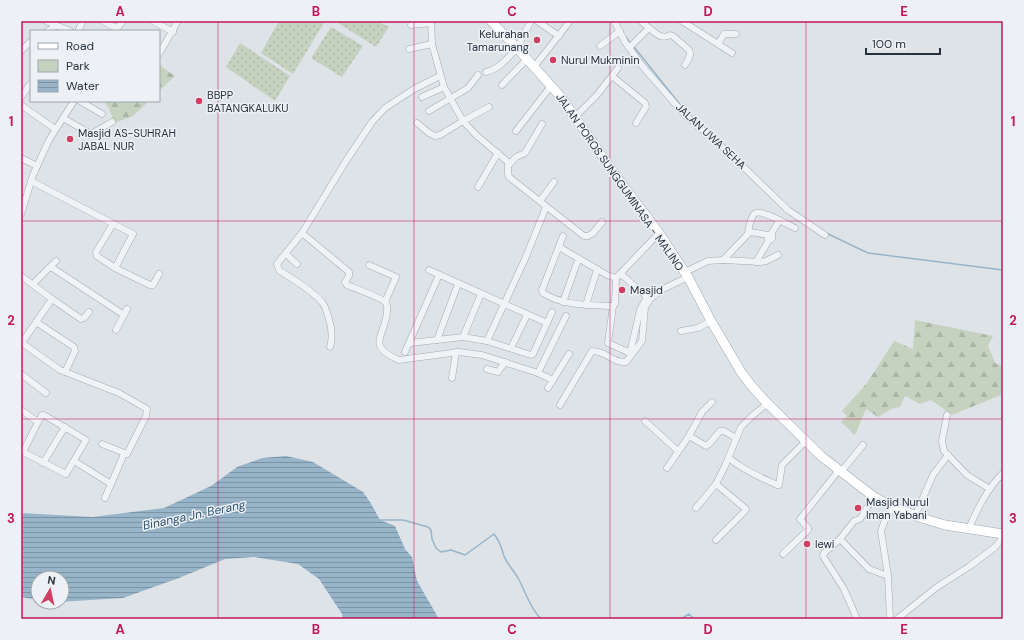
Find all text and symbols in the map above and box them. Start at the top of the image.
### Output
text: A [115,3,125,20]
text: B [312,3,320,20]
text: C [507,3,517,20]
text: D [703,3,713,20]
text: E [900,3,908,20]
place label: Kelurahan Tamarunang [467,27,529,54]
legend [30,30,160,102]
scale bar [866,30,940,56]
marker: Kelurahan Tamarunang [532,35,542,45]
text: 100 m [872,36,906,52]
text: Road [66,38,94,54]
place label: Nurul Mukminin [561,53,639,67]
marker: Nurul Mukminin [548,55,558,65]
text: Park [66,58,90,74]
text: Water [66,78,100,94]
place label: BBPP BATANGKALUKU [207,88,289,115]
street label: JALAN POROS SUNGGUMINASA - MALINO [553,90,687,274]
marker: BBPP BATANGKALUKU [194,96,204,106]
street label: JALAN UWA SEHA [673,100,749,172]
text: 1 [9,113,13,130]
text: 1 [1011,113,1015,130]
place label: Masjid AS-SUHRAH JABAL NUR [78,126,176,153]
marker: Masjid AS-SUHRAH JABAL NUR [65,134,75,144]
place label: Masjid [630,283,663,297]
marker: Masjid [617,285,627,295]
text: 2 [7,312,15,329]
text: 2 [1009,312,1017,329]
place label: Masjid Nurul Iman Yabani [866,495,929,522]
water label: Binanga Jn. Berang [141,496,247,534]
marker: Masjid Nurul Iman Yabani [853,503,863,513]
text: 3 [7,510,15,527]
text: 3 [1009,510,1017,527]
place label: lewi [815,537,835,551]
marker: lewi [802,539,812,549]
north arrow [30,570,70,610]
text: N [47,573,57,588]
text: A [115,621,125,638]
text: B [312,621,320,638]
text: C [507,621,517,638]
text: D [703,621,713,638]
text: E [900,621,908,638]

